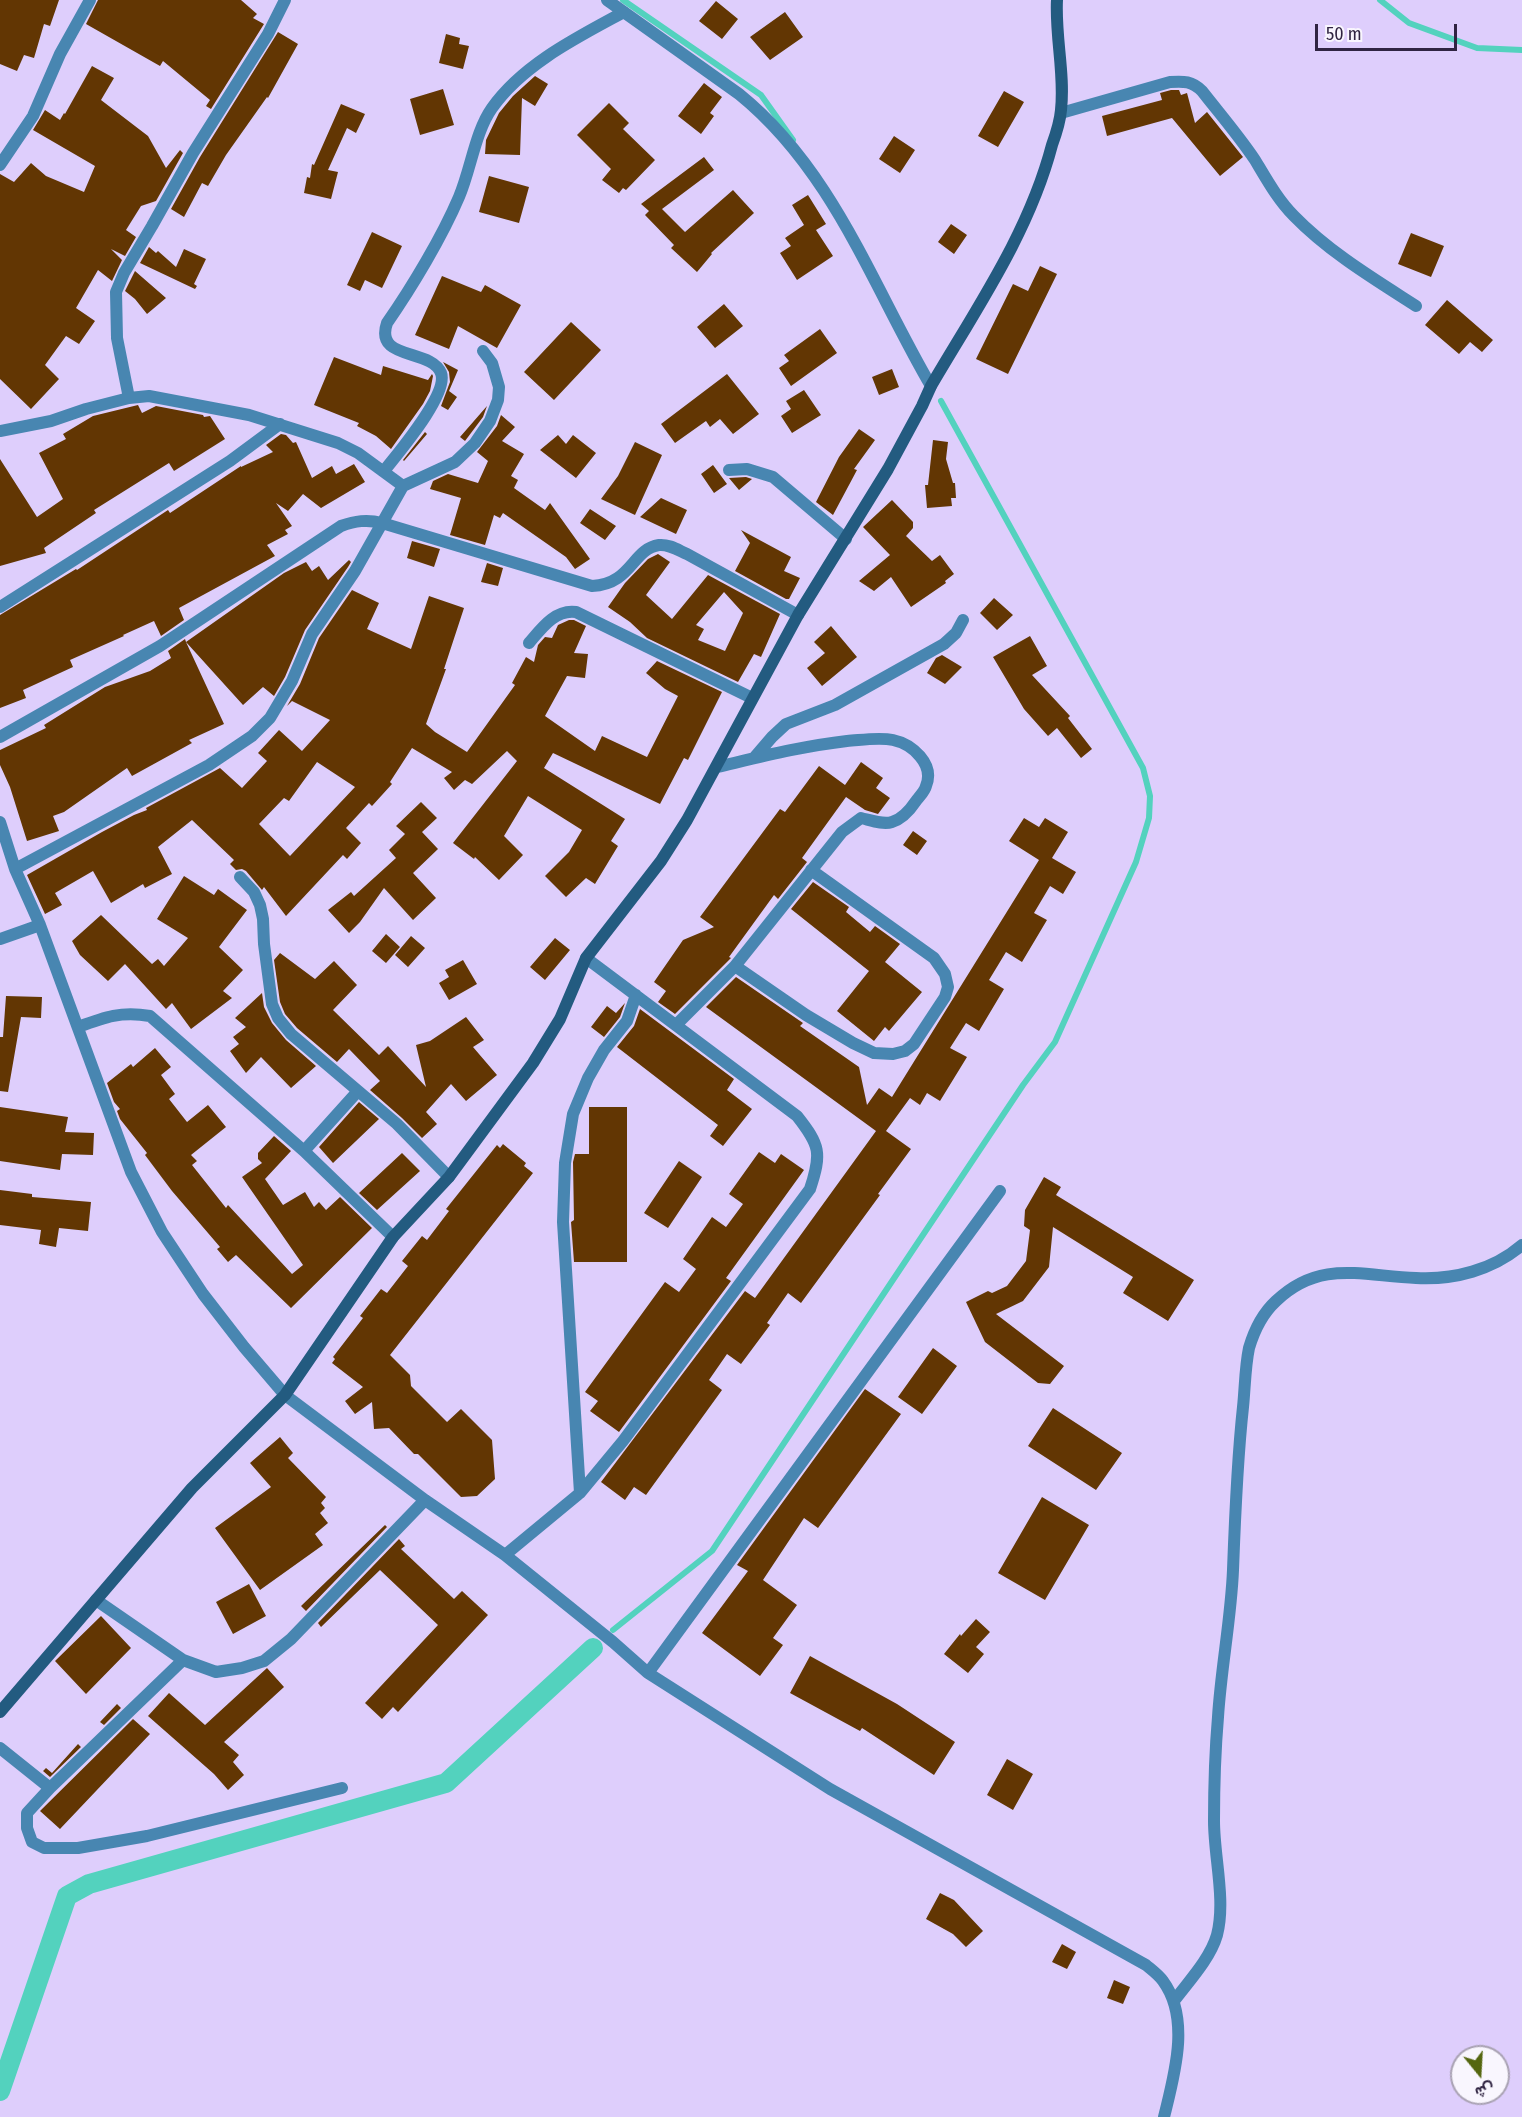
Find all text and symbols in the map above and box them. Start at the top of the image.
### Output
scale bar [1318,12,1460,50]
text: 50 m [1326,23,1362,45]
north arrow [1450,2045,1510,2105]
text: ش [1473,2079,1497,2103]

